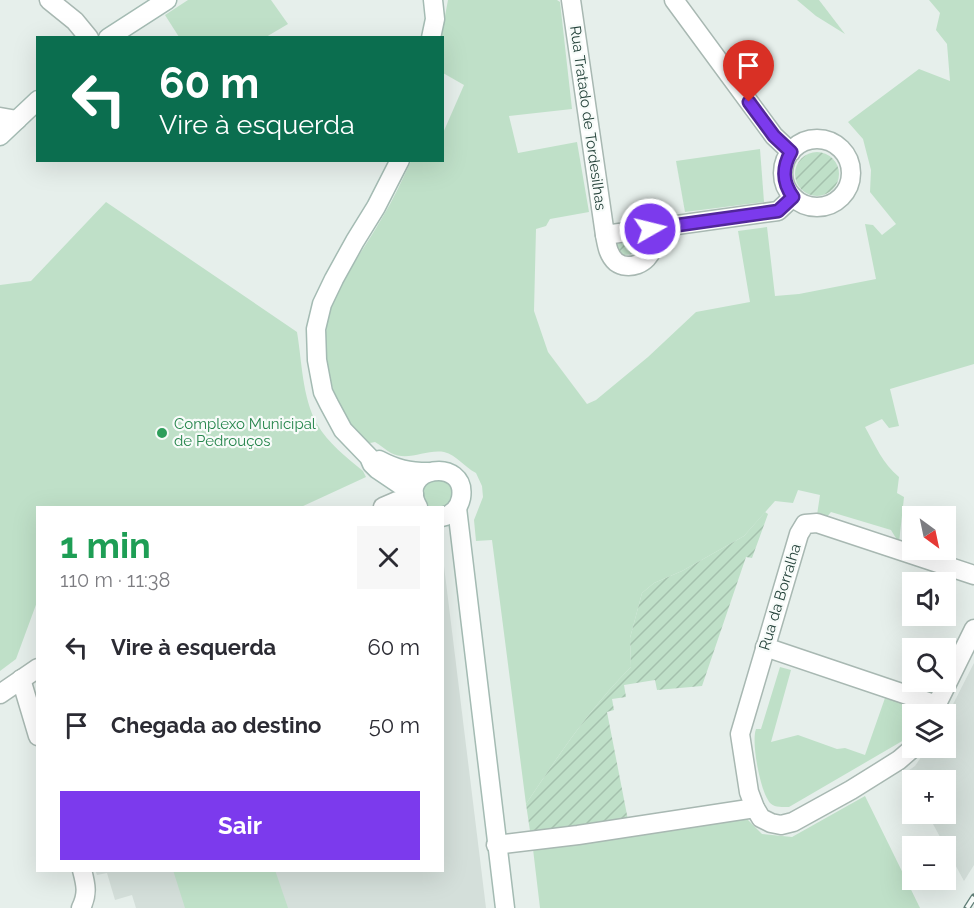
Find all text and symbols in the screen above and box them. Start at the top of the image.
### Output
street label: Rua Tratado de Tordesilhas [566,24,610,212]
pin [723,40,774,102]
icon: arrive [732,49,765,82]
text: 60 m [159,59,259,108]
icon: left [60,60,138,138]
text: Vire à esquerda [159,109,355,140]
position arrow [618,197,682,261]
place label: Complexo Municipal de Pedrouços [174,415,317,450]
marker: Complexo Municipal de Pedrouços [155,426,169,440]
north arrow [902,506,956,560]
map controls [902,506,956,890]
text: 1 min [60,524,151,566]
button: close [357,526,420,589]
street label: Rua da Borralha [755,542,805,652]
text: 110 m · 11:38 [60,568,170,592]
button: sound [902,572,956,626]
icon: left [60,631,93,664]
text: Vire à esquerda [111,634,276,660]
text: 60 m [367,634,420,660]
button: search [902,638,956,692]
button: layers [902,704,956,758]
icon: arrive [60,709,93,742]
text: Chegada ao destino [111,712,321,738]
text: 50 m [369,712,420,738]
button: + [902,770,956,824]
button: Sair [60,791,420,860]
button: − [902,836,956,890]

